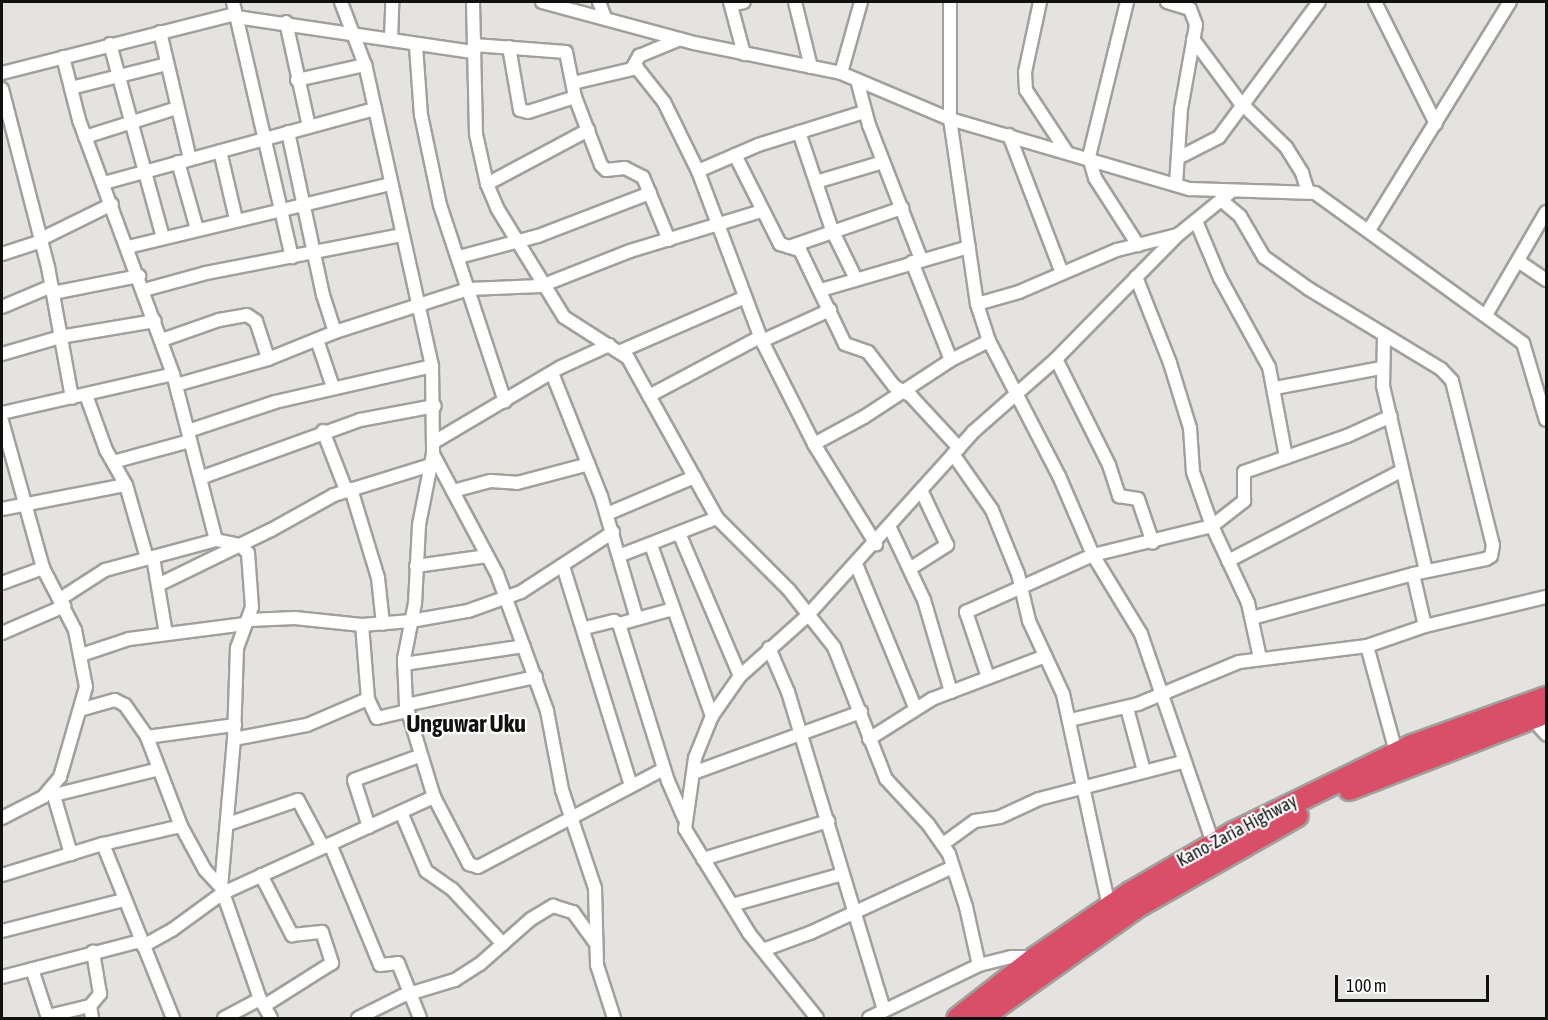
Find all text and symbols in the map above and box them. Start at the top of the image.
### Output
district label: Unguwar Uku [406,710,526,738]
street label: Kano-Zaria Highway [1173,790,1301,872]
scale bar [1338,963,1492,1001]
text: 100 m [1346,975,1387,996]

